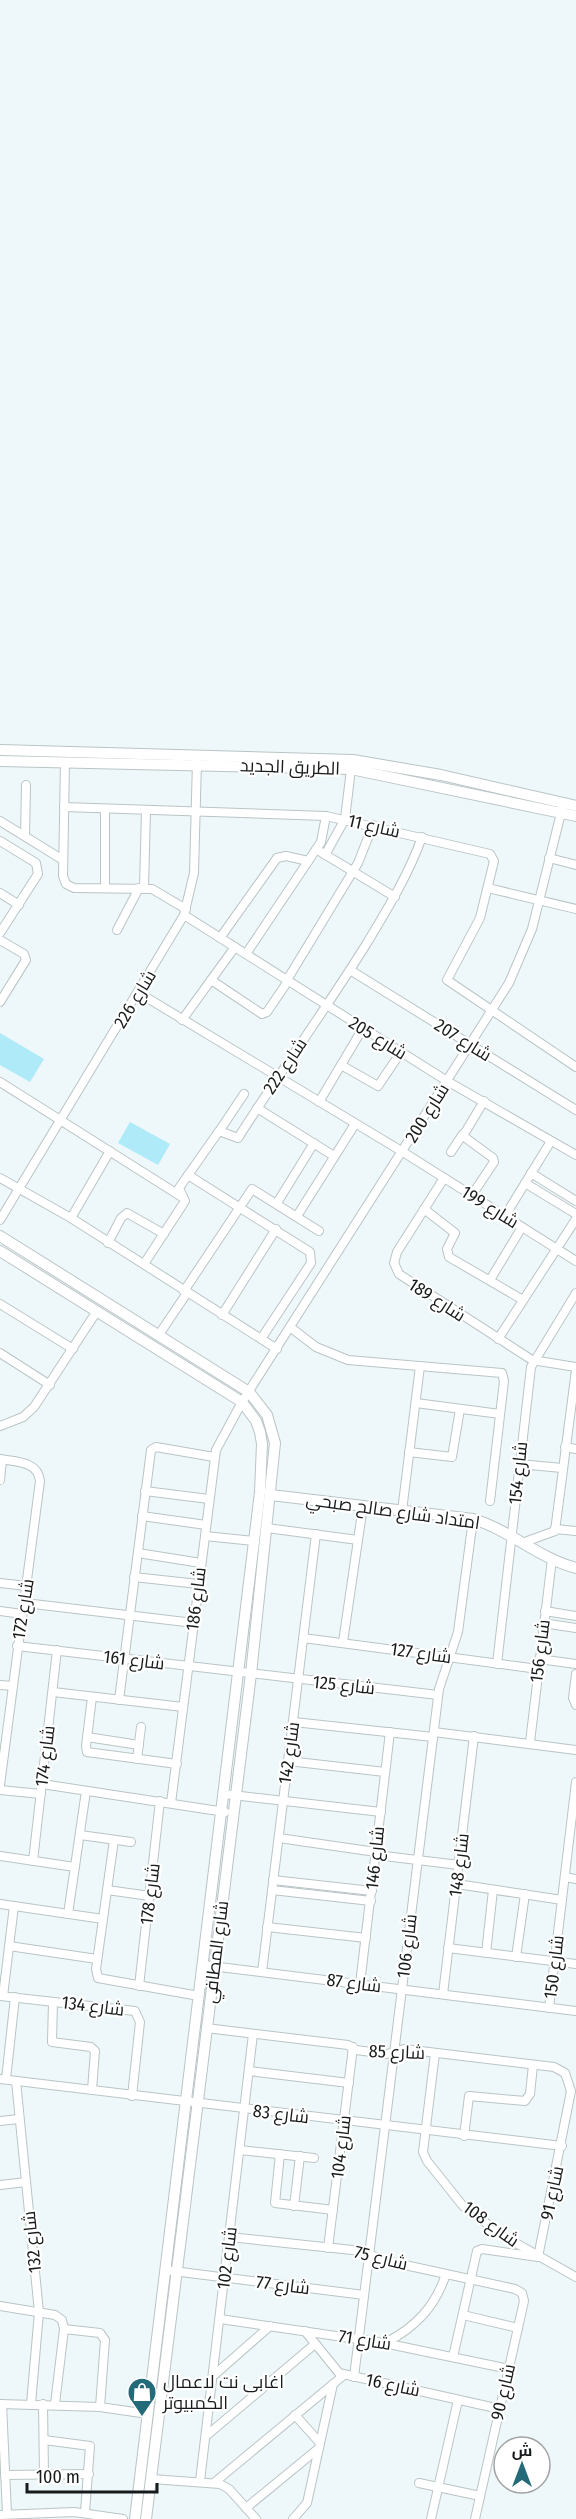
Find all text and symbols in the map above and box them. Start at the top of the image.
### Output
street label: الطريق الجديد [240,754,340,781]
street label: شارع 11 [346,809,402,844]
street label: شارع 226 [109,966,162,1033]
street label: شارع 205 [344,1012,411,1065]
street label: شارع 207 [430,1014,496,1067]
street label: شارع 222 [258,1034,313,1099]
street label: شارع 200 [400,1079,455,1147]
street label: شارع 199 [457,1181,523,1234]
street label: شارع 189 [404,1273,470,1327]
street label: شارع 154 [504,1440,533,1506]
street label: امتداد شارع صالح صبحي [304,1488,481,1537]
street label: شارع 186 [181,1566,212,1632]
street label: شارع 172 [7,1577,40,1641]
street label: شارع 156 [525,1618,556,1684]
street label: شارع 127 [389,1638,453,1669]
street label: شارع 161 [102,1645,166,1676]
street label: شارع 125 [312,1671,376,1700]
street label: شارع 142 [274,1721,305,1786]
street label: شارع 174 [30,1724,61,1788]
street label: شارع 146 [361,1825,390,1891]
street label: شارع 148 [444,1832,475,1898]
street label: شارع 178 [135,1862,166,1926]
street label: شارع المطافي [199,1899,236,2005]
street label: شارع 106 [392,1913,423,1979]
street label: شارع 150 [539,1934,570,2000]
street label: شارع 87 [325,1969,383,1998]
street label: شارع 134 [60,1991,126,2022]
street label: شارع 85 [368,2040,426,2065]
street label: شارع 83 [252,2100,310,2129]
street label: شارع 104 [326,2114,357,2180]
street label: شارع 91 [536,2164,569,2222]
street label: شارع 108 [458,2196,524,2253]
street label: شارع 132 [18,2210,47,2274]
street label: شارع 102 [212,2225,243,2291]
street label: شارع 75 [352,2241,410,2276]
street label: شارع 77 [255,2271,311,2300]
street label: شارع 71 [337,2325,393,2356]
street label: شارع 90 [486,2362,521,2423]
street label: شارع 16 [364,2369,422,2402]
place label: اغابى نت لاعمال الكمبيوتر [162,2371,284,2414]
shop icon: اغابى نت لاعمال الكمبيوتر [126,2376,158,2418]
north arrow [492,2435,552,2495]
text: ش [512,2441,532,2460]
scale bar [27,2456,158,2494]
text: 100 m [36,2466,80,2488]

